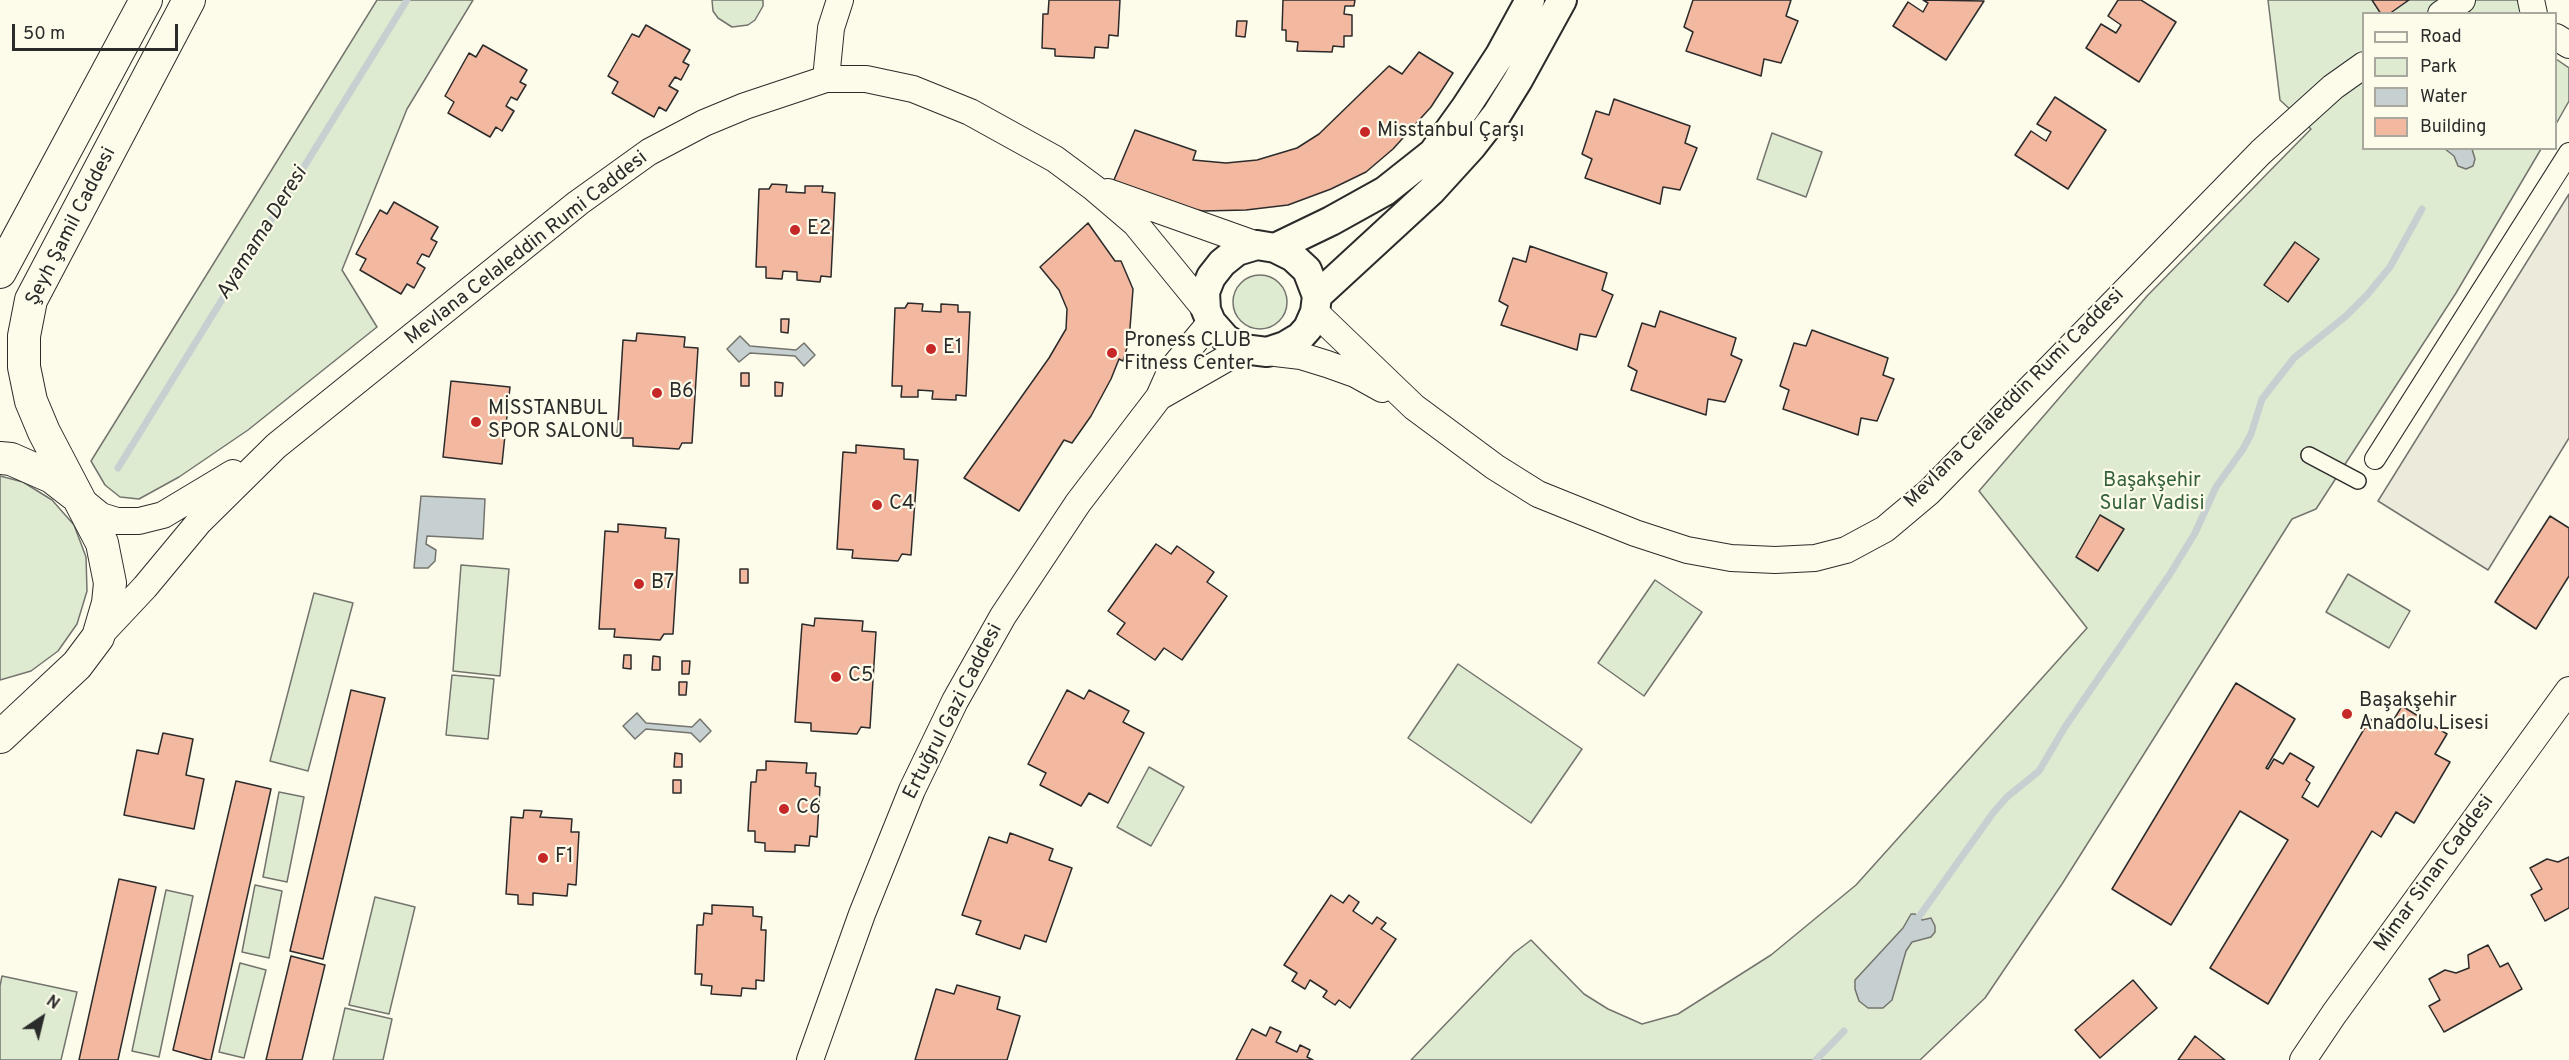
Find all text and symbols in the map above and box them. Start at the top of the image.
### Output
scale bar [15,12,182,50]
legend [2362,12,2557,150]
text: 50 m [23,23,65,46]
text: Road [2420,26,2462,49]
text: Park [2420,56,2457,79]
text: Water [2420,86,2467,109]
text: Building [2420,116,2486,139]
place label: Misstanbul Çarşı [1377,120,1524,144]
marker: Misstanbul Çarşı [1358,125,1372,139]
street label: Şeyh Şamil Caddesi [22,144,122,310]
street label: Mevlana Celaleddin Rumi Caddesi [401,147,653,351]
water label: Ayamama Deresi [212,163,314,305]
place label: E2 [807,218,831,242]
marker: E2 [788,223,802,237]
street label: Mevlana Celaleddin Rumi Caddesi [1900,284,2130,514]
place label: Proness CLUB Fitness Center [1124,330,1254,377]
place label: E1 [943,337,962,361]
marker: E1 [924,342,938,356]
marker: Proness CLUB Fitness Center [1105,346,1119,360]
place label: B6 [669,381,694,405]
marker: B6 [650,386,664,400]
place label: MİSSTANBUL SPOR SALONU [488,398,623,445]
marker: MİSSTANBUL SPOR SALONU [469,415,483,429]
park label: Başakşehir Sular Vadisi [2100,470,2204,517]
place label: C4 [889,493,914,517]
marker: C4 [870,498,884,512]
place label: B7 [651,572,674,596]
marker: B7 [632,577,646,591]
street label: Ertuğrul Gazi Caddesi [899,620,1009,804]
place label: C5 [848,665,873,689]
marker: C5 [829,670,843,684]
place label: Başakşehir Anadolu Lisesi [2359,690,2489,737]
marker: Başakşehir Anadolu Lisesi [2340,707,2354,721]
street label: Mimar Sinan Caddesi [2370,791,2500,957]
place label: C6 [796,797,821,821]
marker: C6 [777,802,791,816]
place label: F1 [555,846,574,870]
marker: F1 [536,851,550,865]
north arrow [12,988,72,1048]
text: N [42,992,63,1015]

